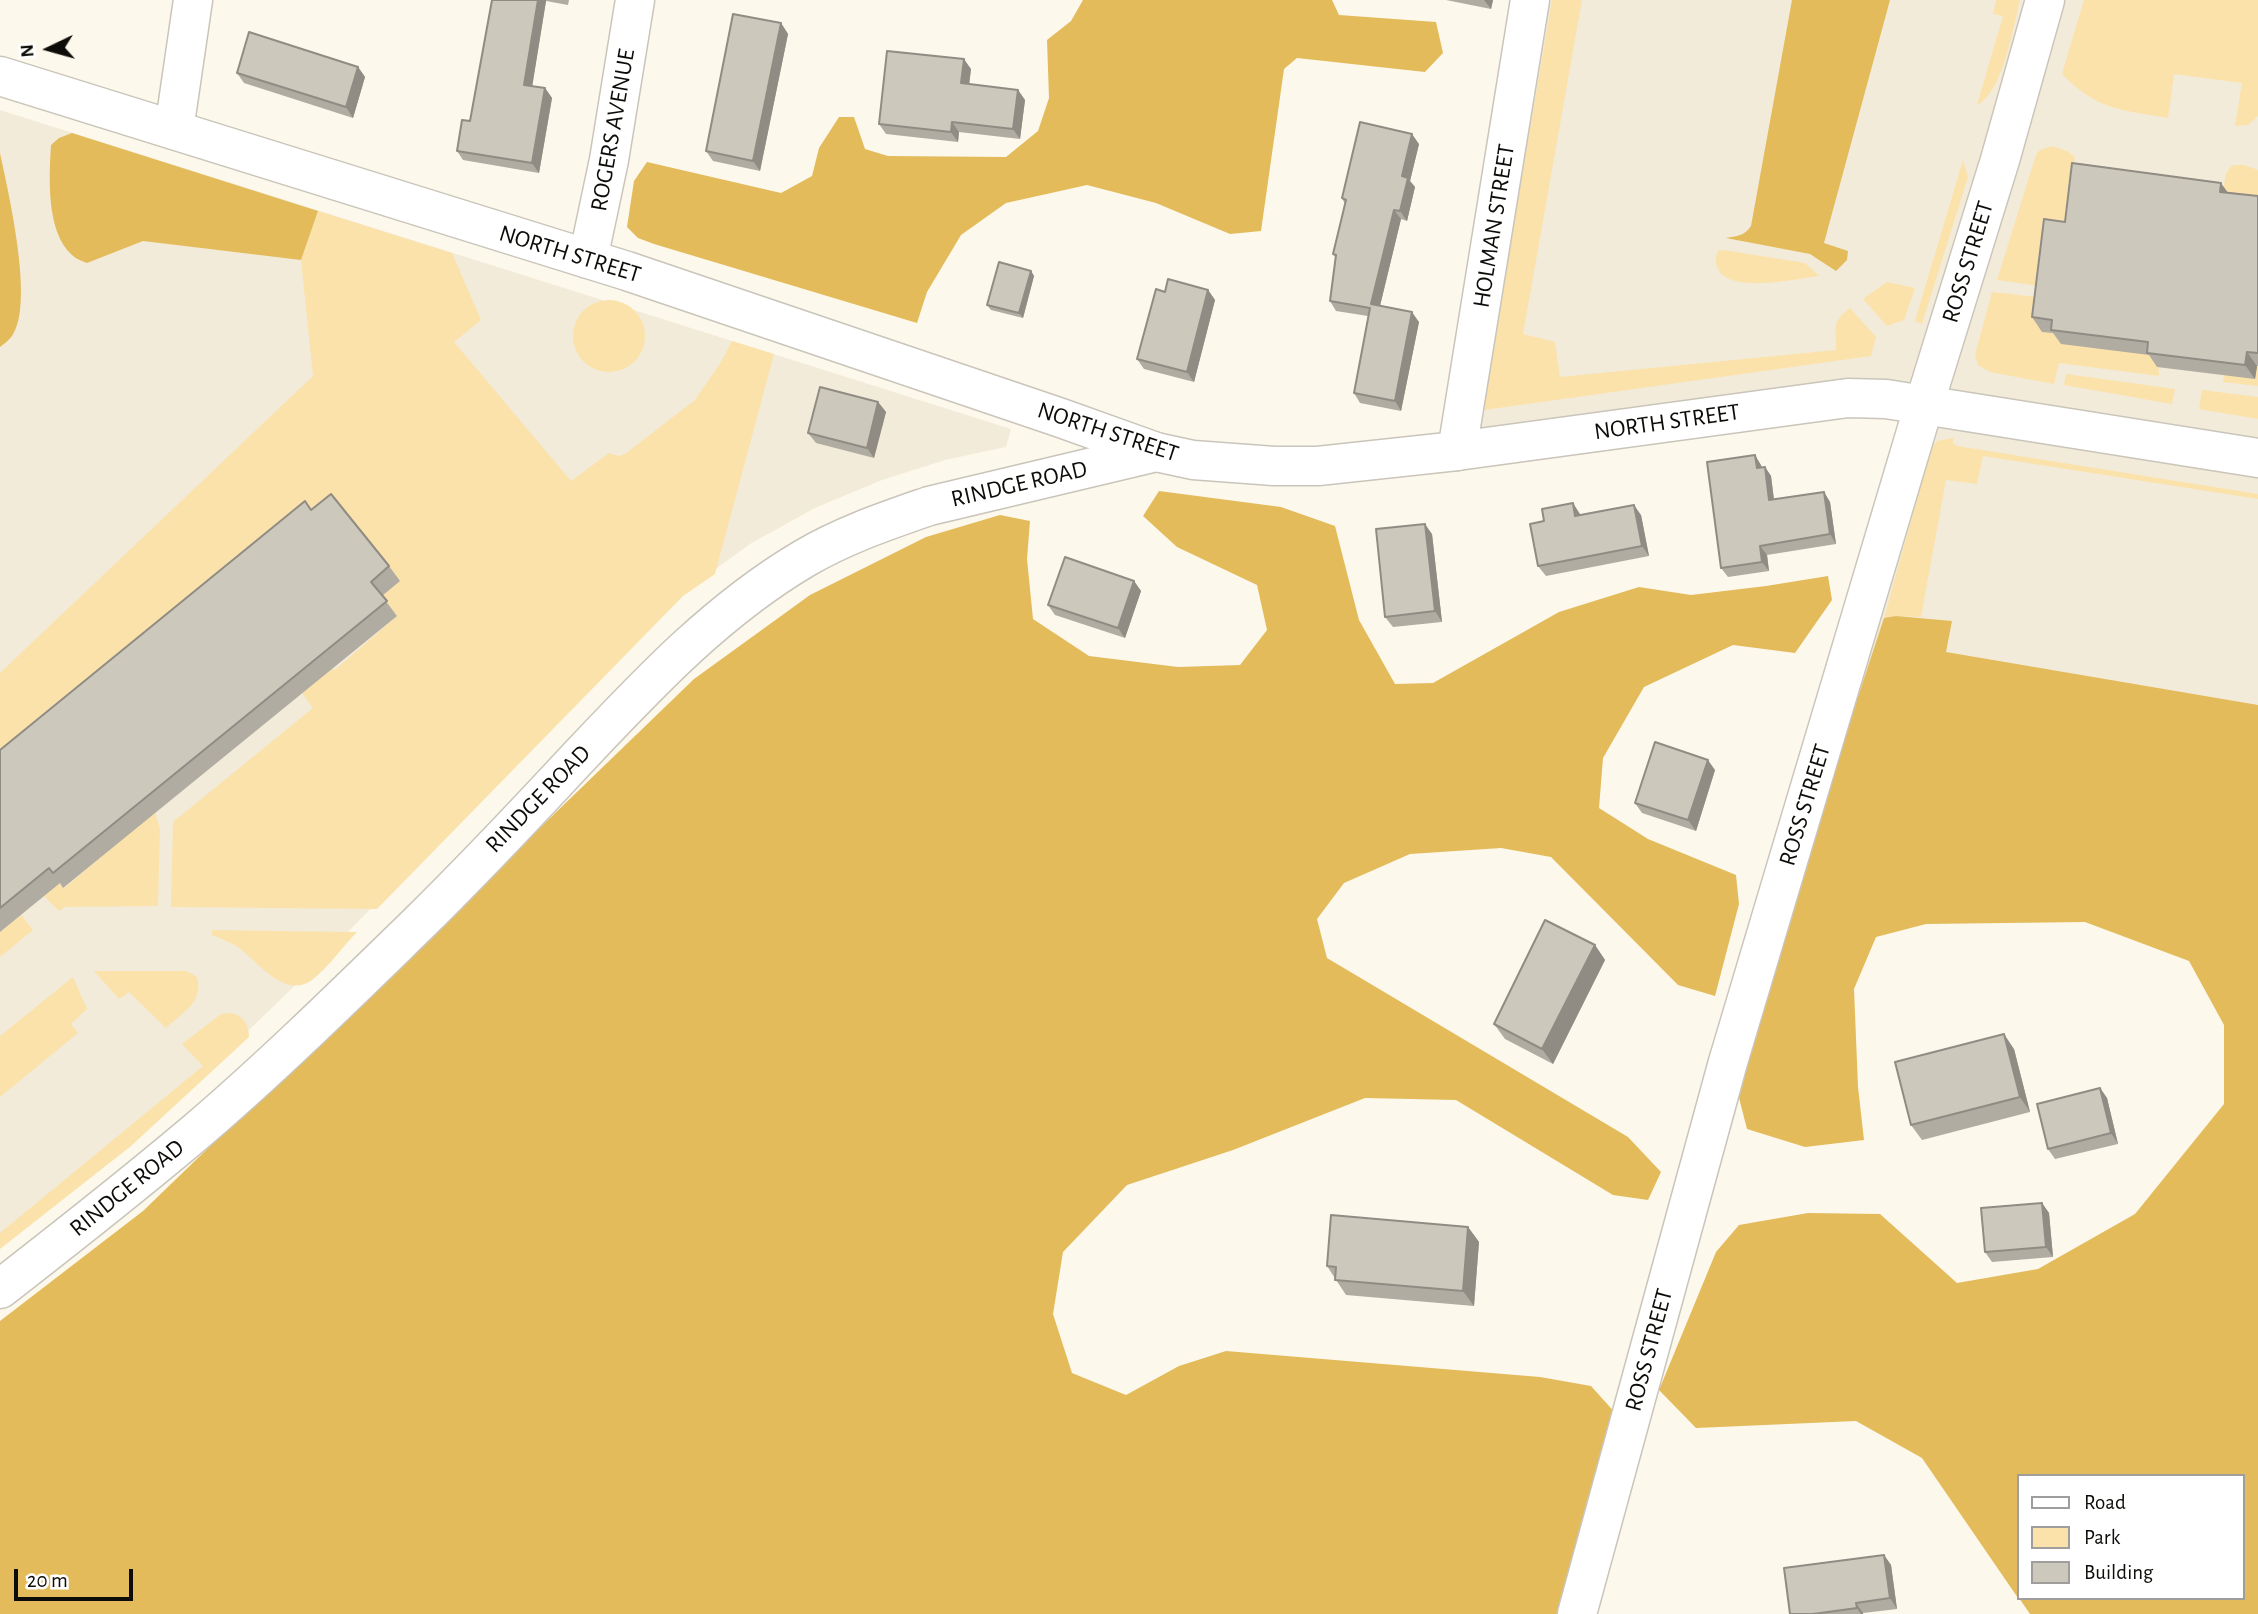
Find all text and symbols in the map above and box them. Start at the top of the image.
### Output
north arrow [14,14,84,84]
text: N [18,43,38,58]
street label: ROGERS AVENUE [585,47,641,213]
street label: HOLMAN STREET [1467,142,1521,310]
street label: ROSS STREET [1936,198,2000,326]
street label: NORTH STREET [496,219,644,289]
street label: NORTH STREET [1034,396,1182,468]
street label: NORTH STREET [1592,398,1742,446]
street label: RINDGE ROAD [948,454,1090,514]
street label: RINDGE ROAD [479,739,597,859]
street label: ROSS STREET [1773,741,1837,869]
street label: RINDGE ROAD [64,1133,190,1243]
street label: ROSS STREET [1619,1285,1679,1415]
legend [2016,1474,2244,1600]
text: Road [2084,1492,2126,1513]
text: Park [2084,1527,2120,1548]
scale bar [18,1554,136,1598]
text: Building [2084,1562,2153,1583]
text: 20 m [27,1570,68,1591]

